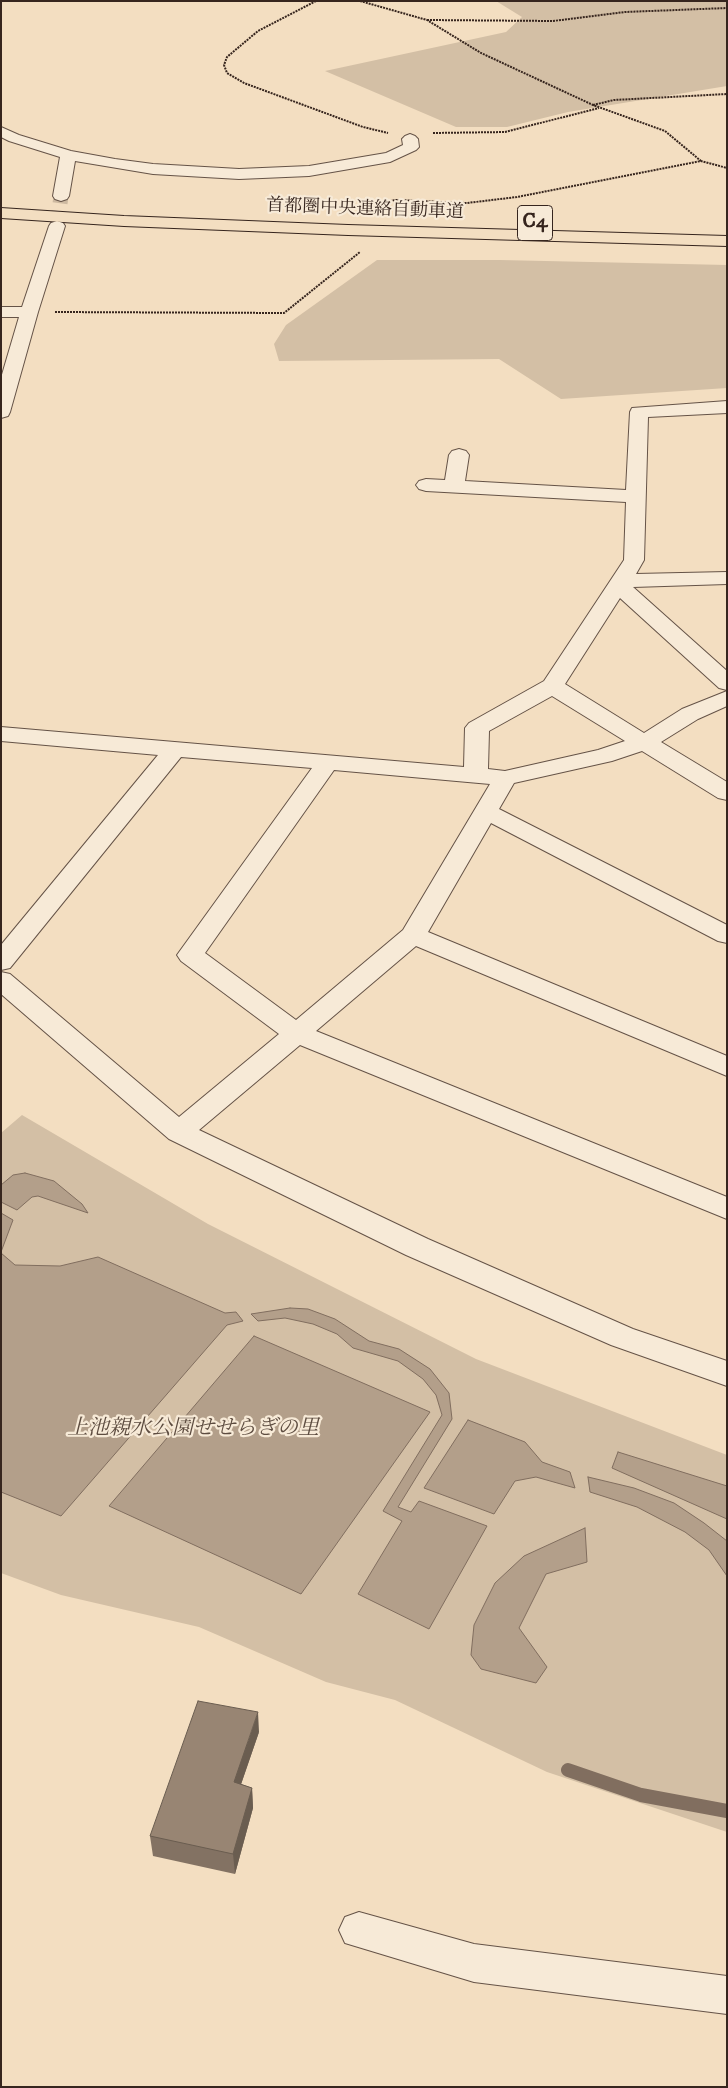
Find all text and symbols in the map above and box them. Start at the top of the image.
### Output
street label: 首都圏中央連絡自動車道 [266,196,464,224]
road number: C4 [518,206,552,240]
park label: 上池親水公園せせらぎの里 [67,1417,319,1443]

